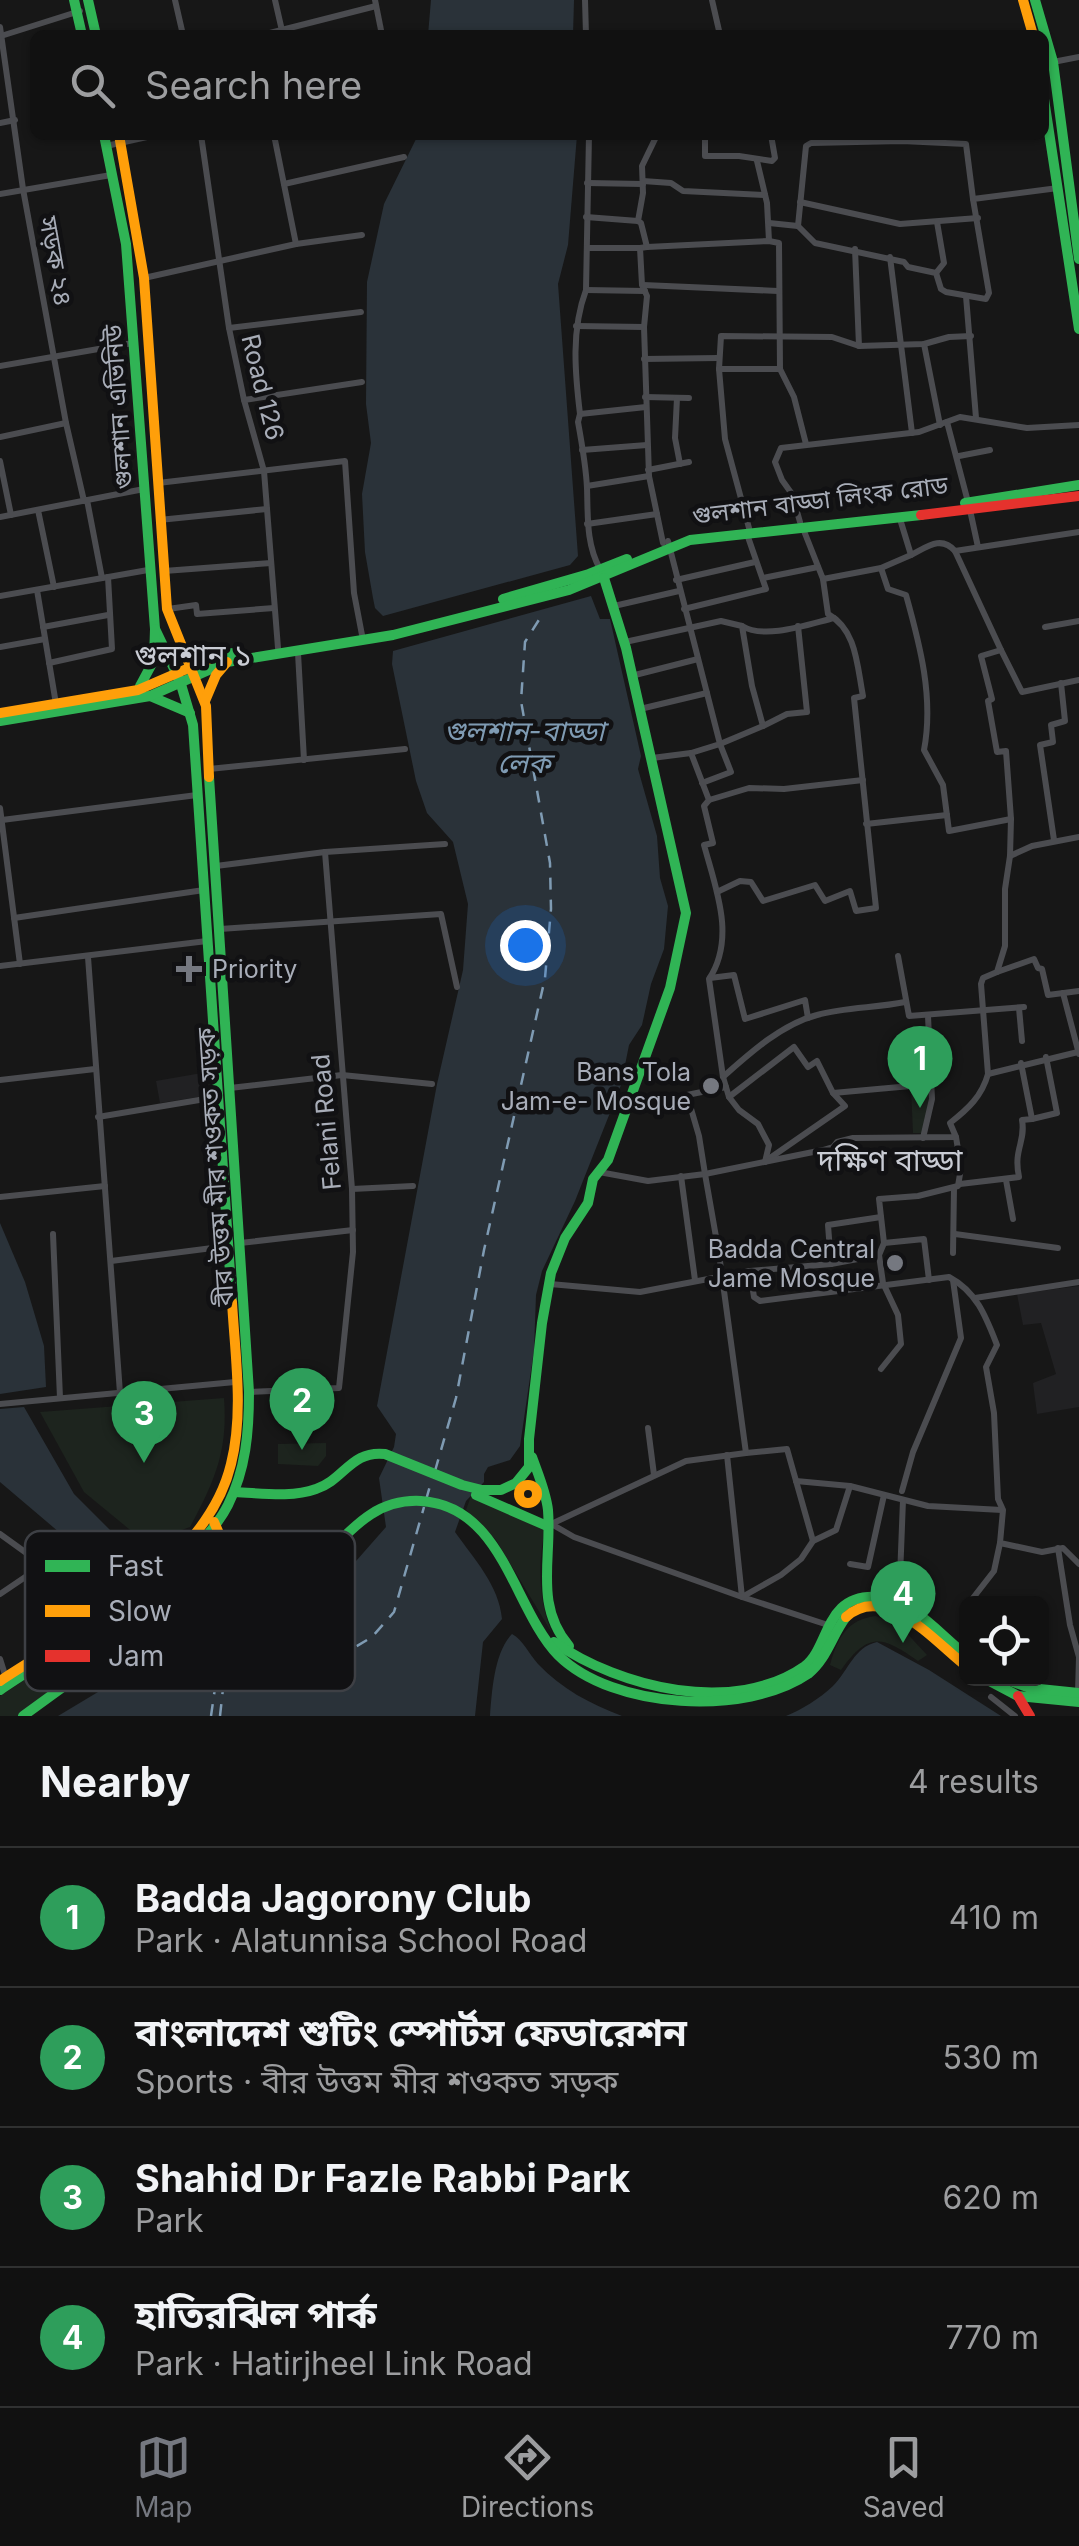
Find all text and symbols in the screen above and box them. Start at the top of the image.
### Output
search box [30,30,1049,140]
icon: search [65,58,120,113]
text: Search here [145,62,362,108]
street label: সড়ক ২৪ [33,213,79,308]
street label: গুলশান এভিনিউ [97,322,139,490]
street label: Road 126 [235,331,291,443]
street label: গুলশান বাড্ডা লিংক রোড [690,469,951,531]
district label: গুলশান ১ [134,637,252,673]
water label: গুলশান-বাড্ডা লেক [444,714,610,780]
your location [500,920,551,971]
place label: Priority [212,954,297,984]
marker: Priority [176,956,202,982]
street label: বীর উত্তম মীর শওকত সড়ক [190,1026,240,1308]
pin: 1 [888,1026,952,1108]
street label: Felani Road [305,1053,347,1191]
place label: Bans Tola Jam-e- Mosque [501,1057,691,1116]
marker: Bans Tola Jam-e- Mosque [700,1075,722,1097]
district label: দক্ষিণ বাড্ডা [817,1142,963,1178]
place label: Badda Central Jame Mosque [708,1234,875,1293]
marker: Badda Central Jame Mosque [884,1252,906,1274]
pin: 2 [270,1368,334,1450]
pin: 3 [112,1380,176,1463]
legend [25,1531,355,1691]
text: Fast [108,1549,164,1583]
pin: 4 [870,1560,936,1643]
text: Slow [108,1594,172,1628]
map controls [959,1596,1049,1686]
button: locate [959,1596,1049,1686]
text: Jam [108,1639,164,1673]
text: Nearby [40,1756,191,1807]
text: 4 results [908,1762,1039,1801]
text: Badda Jagorony Club [135,1875,532,1921]
text: 1 [66,1898,79,1937]
text: 410 m [949,1898,1039,1937]
text: Park · Alatunnisa School Road [135,1921,587,1960]
text: বাংলাদেশ শুটিং স্পোর্টস ফেডারেশন [135,2009,687,2055]
text: 2 [62,2038,83,2077]
text: 530 m [943,2038,1039,2077]
text: Sports · বীর উত্তম মীর শওকত সড়ক [135,2062,618,2101]
text: Shahid Dr Fazle Rabbi Park [135,2155,630,2201]
text: 3 [62,2178,83,2217]
text: 620 m [942,2178,1039,2217]
text: Park [135,2201,204,2240]
text: হাতিরঝিল পার্ক [135,2291,377,2337]
text: 4 [62,2318,83,2357]
text: 770 m [945,2318,1039,2357]
text: Park · Hatirjheel Link Road [135,2344,532,2383]
tab: Map [134,2430,192,2524]
tab: Directions [461,2430,594,2524]
tab: Saved [863,2430,945,2524]

